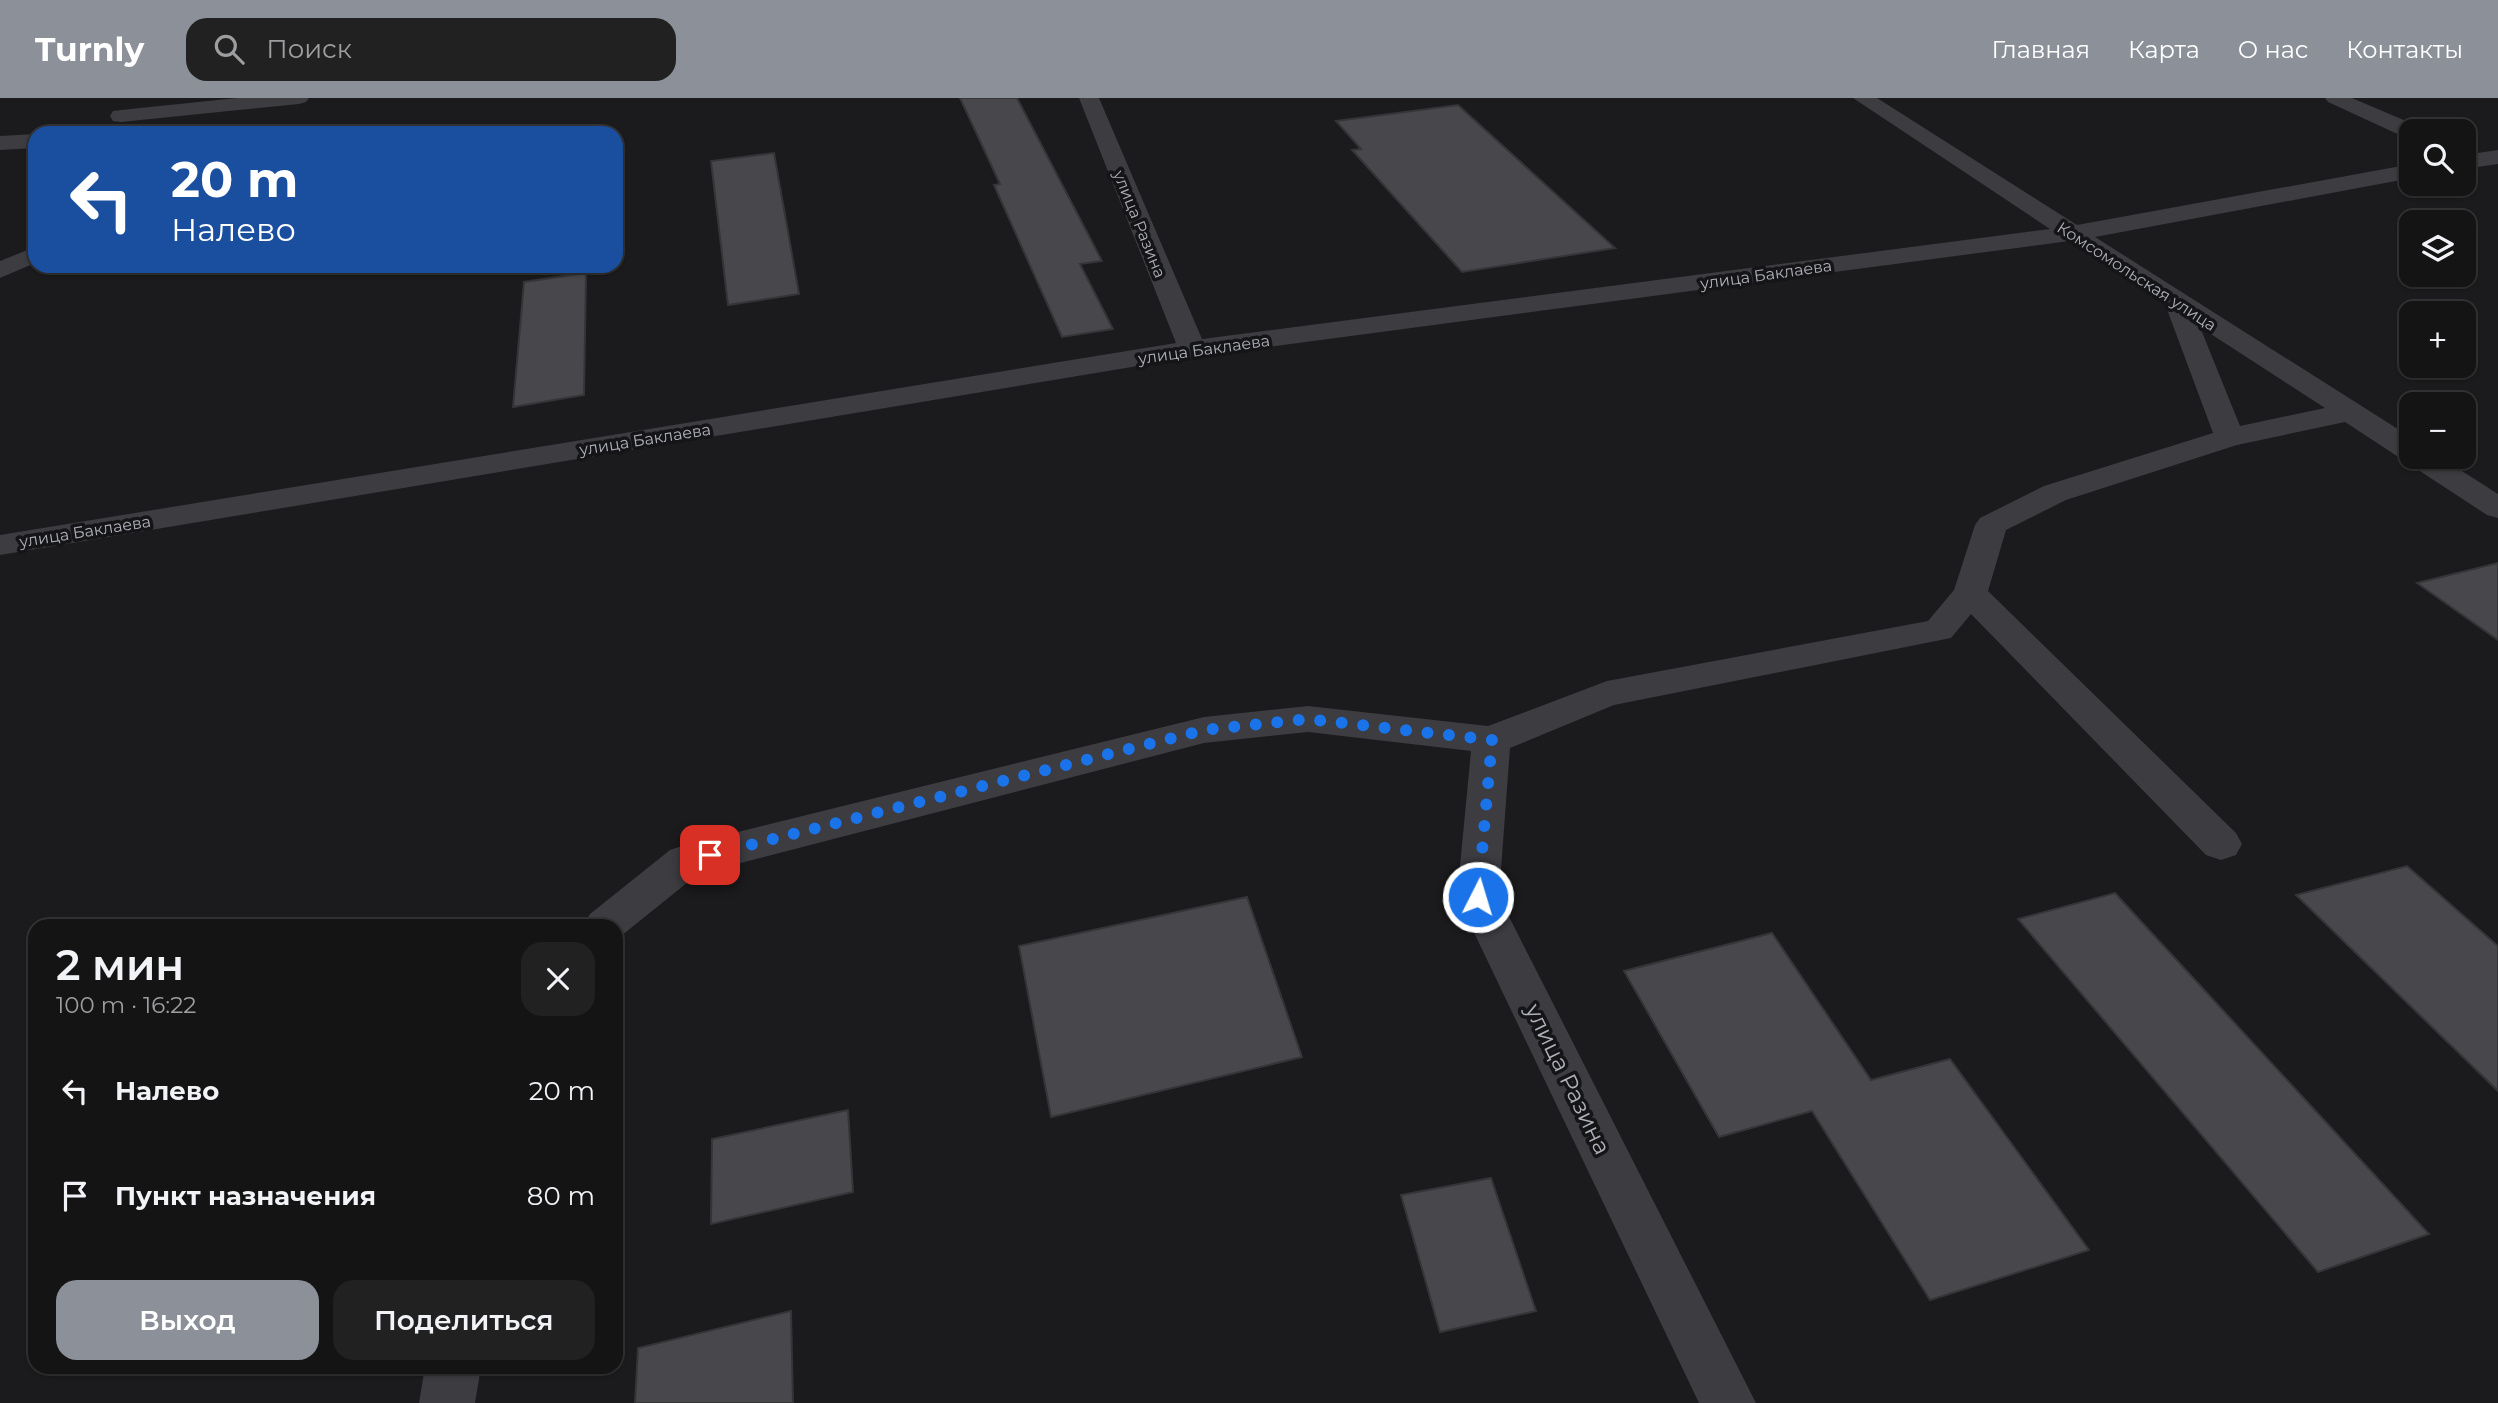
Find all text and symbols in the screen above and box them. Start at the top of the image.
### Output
search box [186,18,676,81]
text: Turnly [35,29,144,69]
icon: search [210,30,248,68]
text: Поиск [266,33,352,65]
text: Главная [1992,35,2090,64]
text: Карта [2128,35,2200,64]
text: О нас [2238,35,2308,64]
text: Контакты [2346,35,2463,64]
map controls [2399,119,2476,469]
button: search [2399,119,2476,196]
text: 20 m [171,150,298,209]
icon: left [56,154,147,245]
street label: улица Разина [1109,167,1170,281]
text: Налево [171,210,296,249]
button: layers [2399,210,2476,287]
street label: Комсомольская улица [2054,218,2220,335]
street label: улица Баклаева [1698,256,1833,293]
button: + [2399,301,2476,378]
street label: улица Баклаева [1136,331,1271,368]
button: − [2399,392,2476,469]
street label: улица Баклаева [577,420,712,459]
street label: улица Баклаева [17,512,152,551]
pin [680,825,740,885]
icon: arrive [691,836,729,874]
position arrow [1441,860,1515,934]
text: 2 мин [56,939,184,991]
button: close [521,942,595,1016]
text: 100 m · 16:22 [56,991,196,1019]
street label: улица Разина [1519,998,1617,1159]
icon: left [56,1072,94,1110]
text: Налево [115,1075,219,1107]
text: 20 m [529,1075,595,1107]
icon: arrive [56,1177,94,1215]
text: Пункт назначения [115,1180,376,1212]
text: 80 m [527,1180,595,1212]
button: Выход [56,1280,319,1360]
button: Поделиться [333,1280,595,1360]

